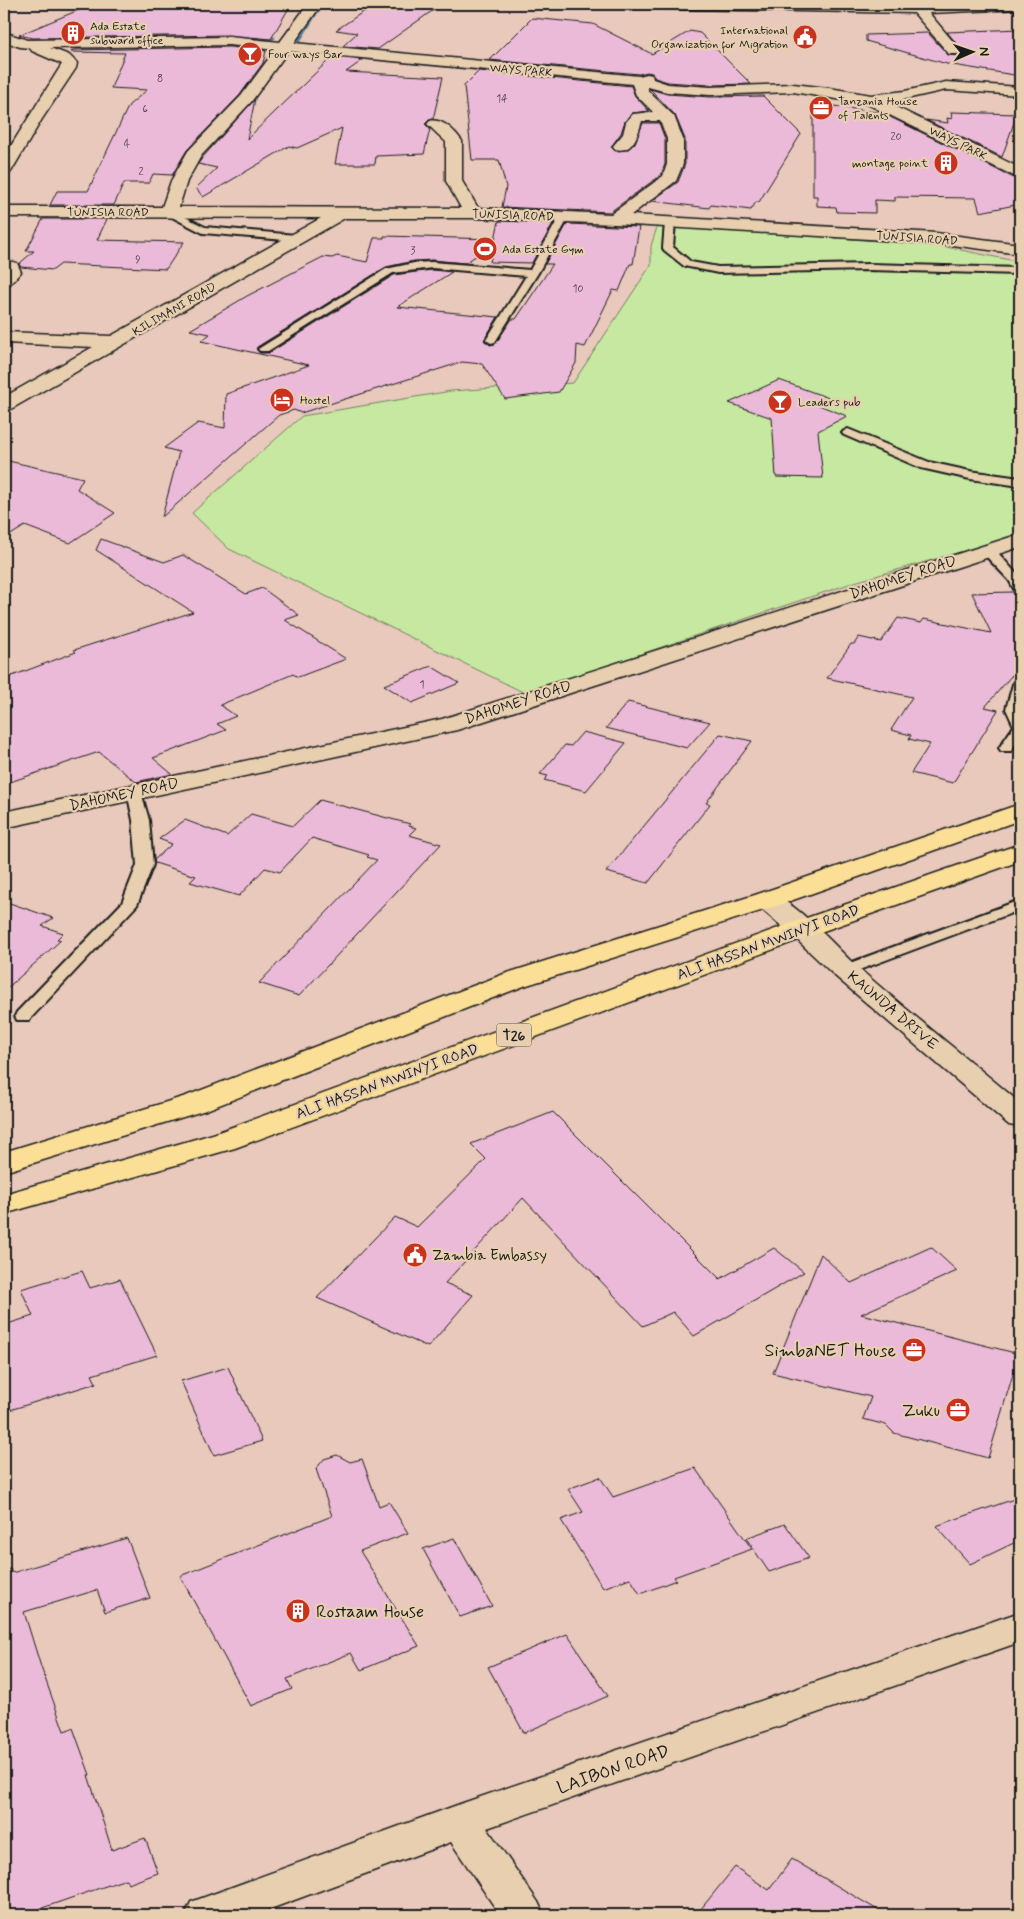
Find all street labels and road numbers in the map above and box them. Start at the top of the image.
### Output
street label: WAYS PARK [489,60,553,82]
street label: WAYS PARK [926,123,989,165]
street label: TUNISIA ROAD [67,205,149,221]
street label: TUNISIA ROAD [472,207,554,225]
street label: TUNISIA ROAD [876,228,958,250]
street label: KILIMANI ROAD [130,279,219,340]
street label: DAHOMEY ROAD [847,551,959,605]
street label: DAHOMEY ROAD [462,676,574,730]
street label: DAHOMEY ROAD [68,774,181,816]
street label: ALI HASSAN MWINYI ROAD [674,901,862,985]
street label: KAUNDA DRIVE [843,967,942,1055]
road number: T26 [496,1024,532,1046]
street label: ALI HASSAN MWINYI ROAD [293,1040,481,1124]
street label: LAIBON ROAD [554,1739,673,1800]

